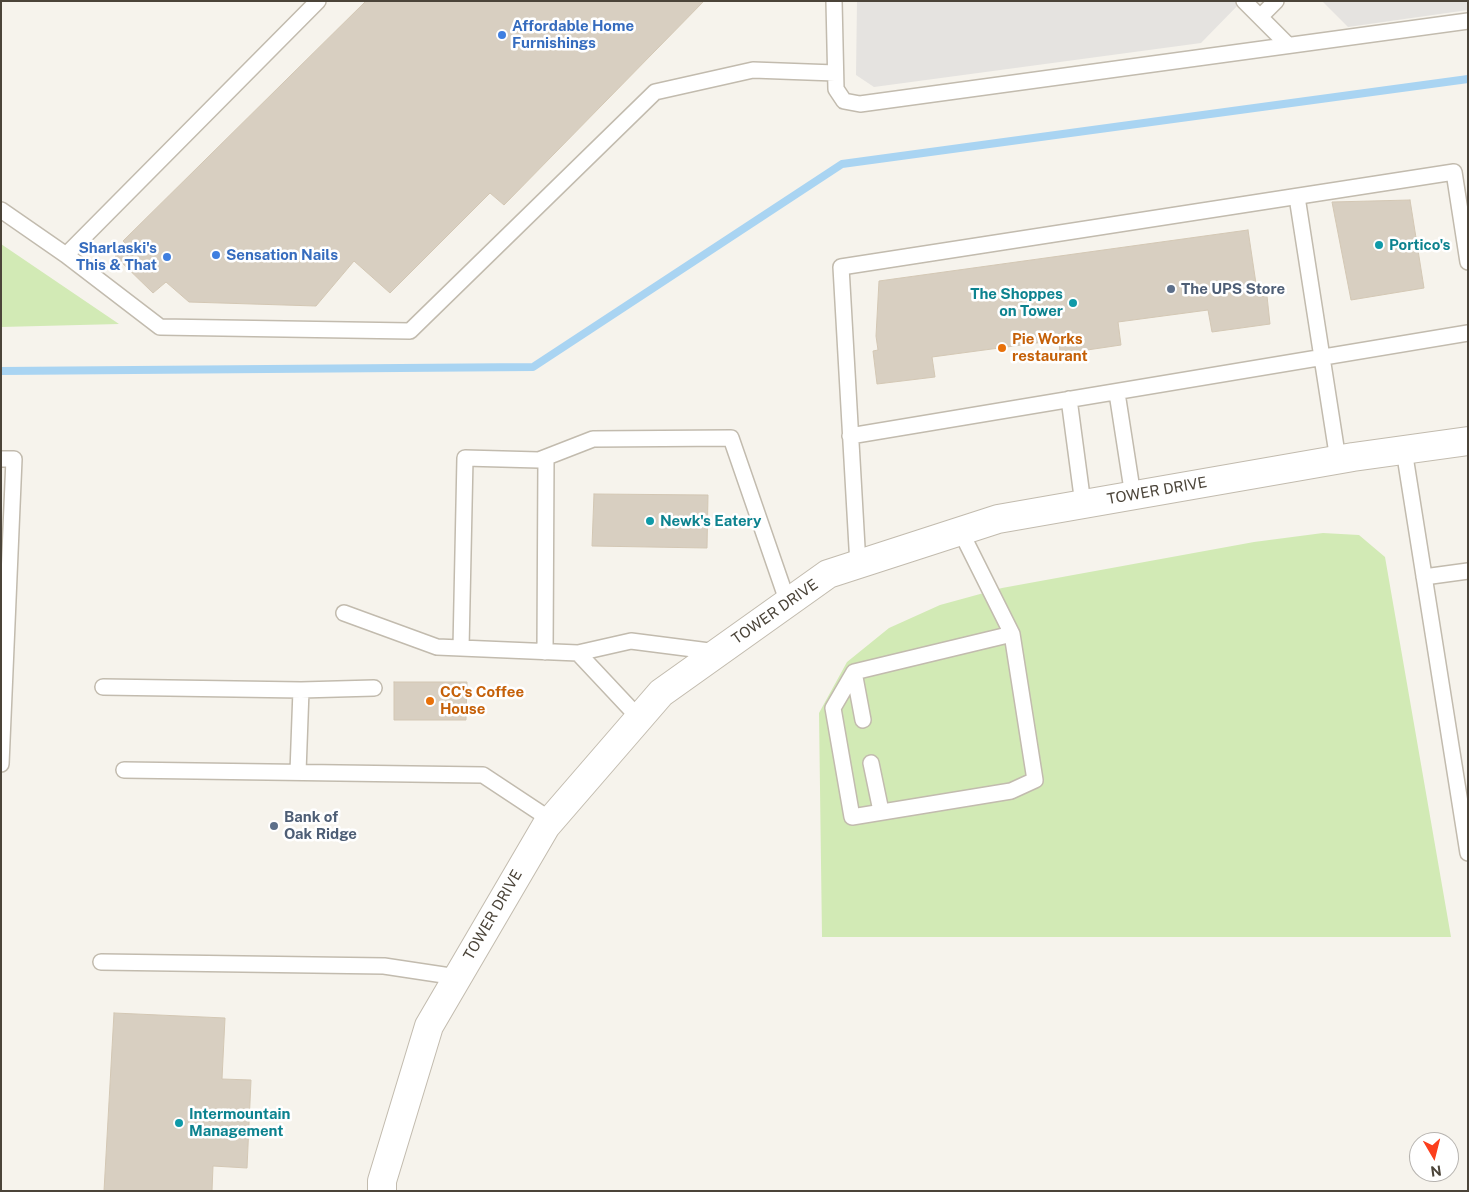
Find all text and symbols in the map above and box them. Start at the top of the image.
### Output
place label: Affordable Home Furnishings [512,17,634,52]
marker: Affordable Home Furnishings [496,29,508,41]
place label: Portico's [1389,236,1450,254]
place label: Sharlaski's This & That [76,239,157,274]
marker: Portico's [1373,239,1385,251]
place label: Sensation Nails [226,246,338,264]
marker: Sensation Nails [210,249,222,261]
marker: Sharlaski's This & That [161,251,173,263]
place label: The UPS Store [1181,280,1285,298]
marker: The UPS Store [1165,283,1177,295]
place label: The Shoppes on Tower [970,285,1063,320]
marker: The Shoppes on Tower [1067,297,1079,309]
place label: Pie Works restaurant [1012,330,1088,365]
marker: Pie Works restaurant [996,342,1008,354]
street label: TOWER DRIVE [1106,473,1208,509]
place label: Newk's Eatery [660,512,761,530]
marker: Newk's Eatery [644,515,656,527]
street label: TOWER DRIVE [728,576,822,648]
place label: CC's Coffee House [440,683,524,718]
marker: CC's Coffee House [424,695,436,707]
place label: Bank of Oak Ridge [284,808,357,843]
marker: Bank of Oak Ridge [268,820,280,832]
street label: TOWER DRIVE [460,867,526,963]
place label: Intermountain Management [189,1105,290,1140]
marker: Intermountain Management [173,1117,185,1129]
north arrow [1409,1132,1459,1182]
text: N [1429,1162,1442,1180]

